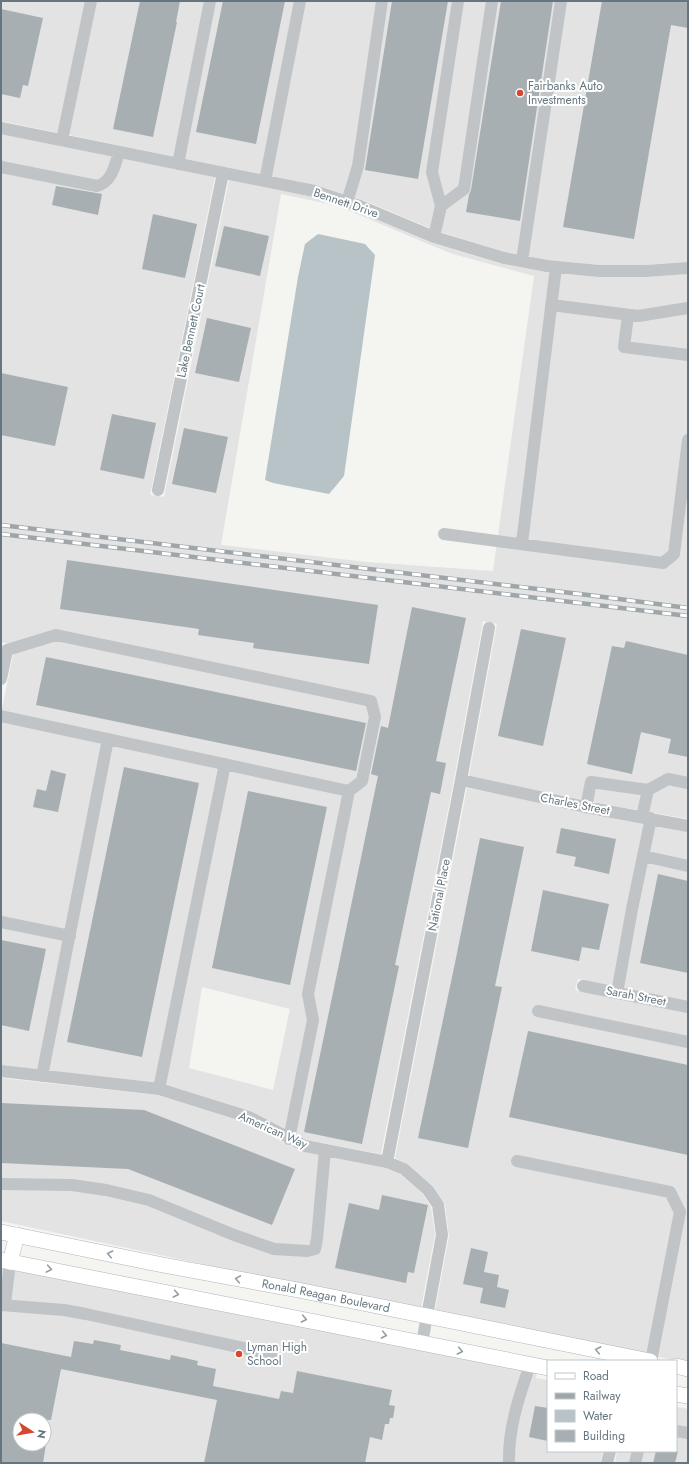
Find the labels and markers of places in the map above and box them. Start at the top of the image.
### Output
place label: Fairbanks Auto Investments [528,77,603,109]
marker: Fairbanks Auto Investments [515,88,525,98]
place label: Lyman High School [247,1338,307,1370]
marker: Lyman High School [234,1349,244,1359]

